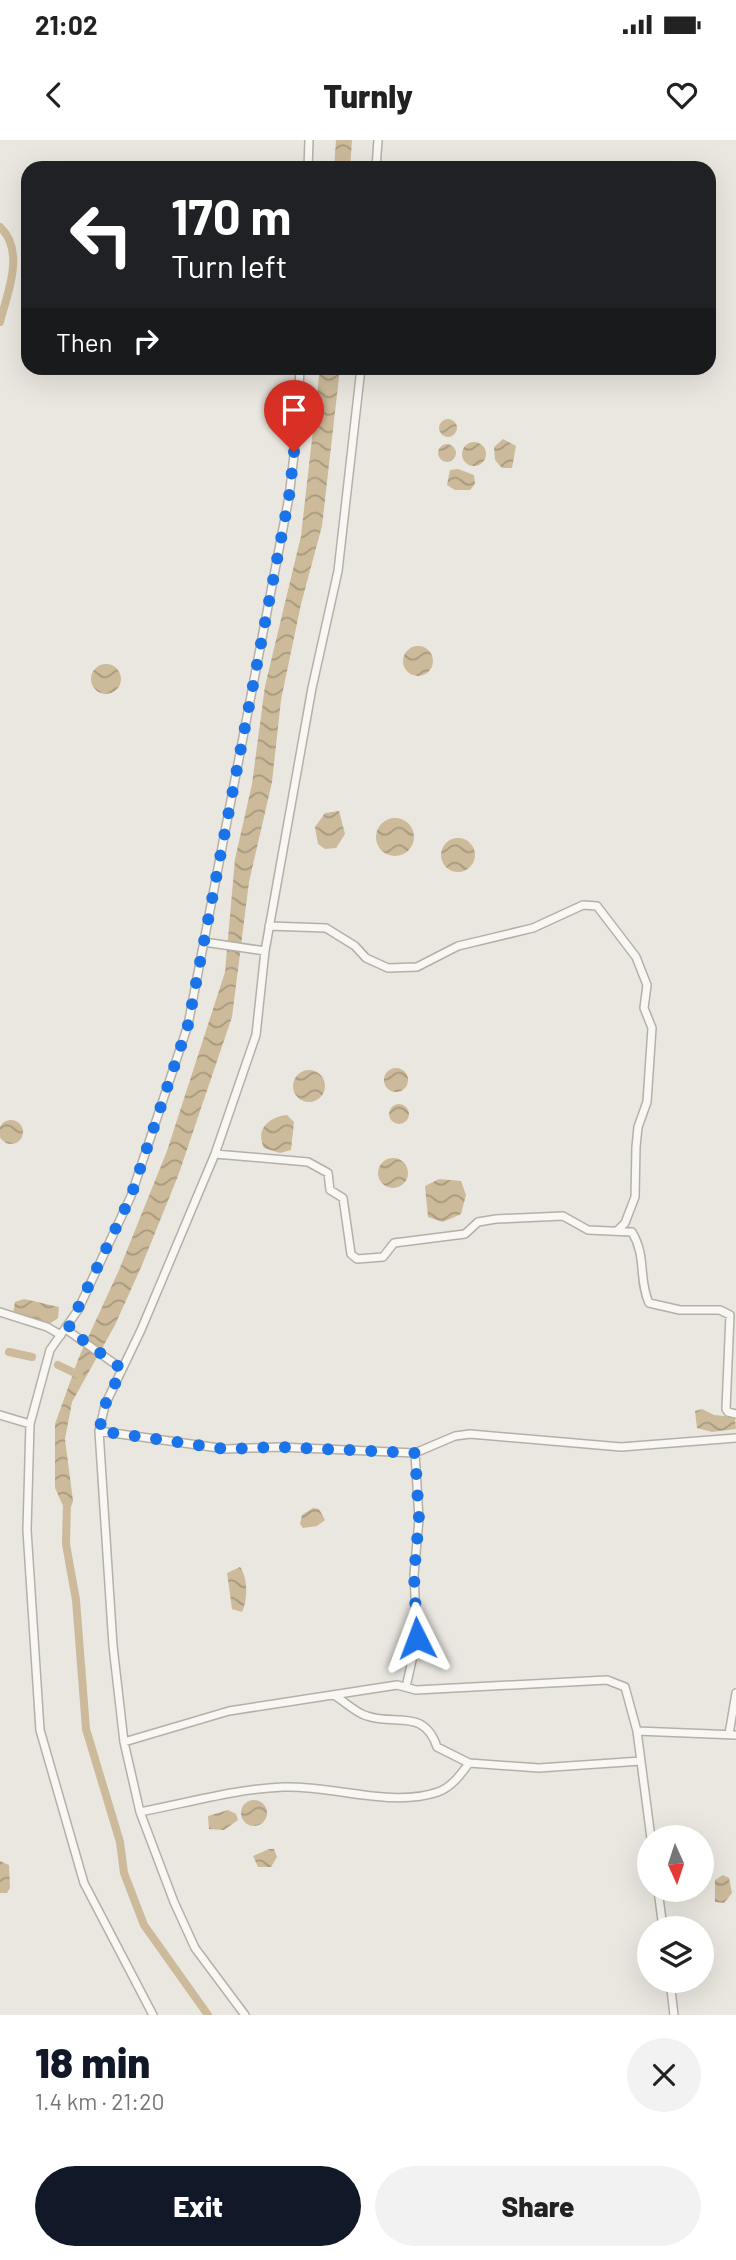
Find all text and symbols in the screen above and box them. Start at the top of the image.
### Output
text: 21:02 [35,9,97,40]
icon: back [35,76,73,114]
text: Turnly [323,76,413,114]
icon: heart [663,76,701,114]
text: 170 m [171,186,291,245]
icon: left [56,189,147,280]
text: Turn left [171,246,288,284]
icon: right [127,322,165,360]
text: Then [56,326,113,357]
pin [264,380,324,452]
icon: arrive [275,391,313,429]
position arrow [380,1601,454,1675]
north arrow [637,1825,714,1902]
map controls [637,1825,714,1993]
button: layers [637,1916,714,1993]
text: 18 min [35,2036,150,2086]
button: close [627,2038,701,2112]
text: 1.4 km · 21:20 [35,2087,164,2115]
button: Exit [35,2166,361,2246]
button: Share [375,2166,701,2246]

